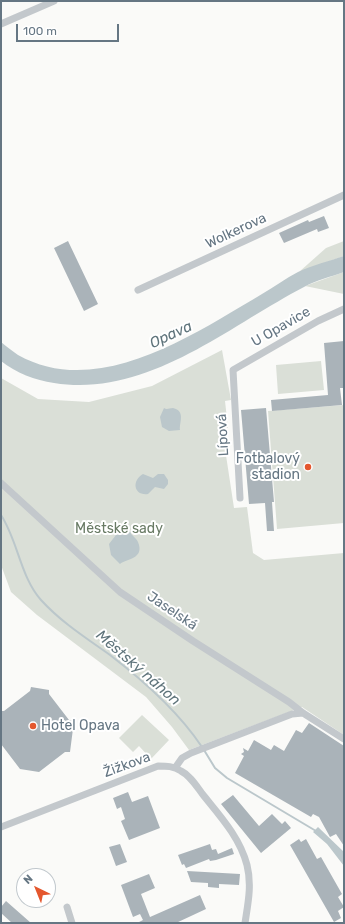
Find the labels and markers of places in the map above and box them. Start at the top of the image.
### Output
place label: Fotbalový stadion [236,451,300,484]
marker: Fotbalový stadion [303,462,313,472]
place label: Hotel Opava [41,718,120,734]
marker: Hotel Opava [28,721,38,731]

